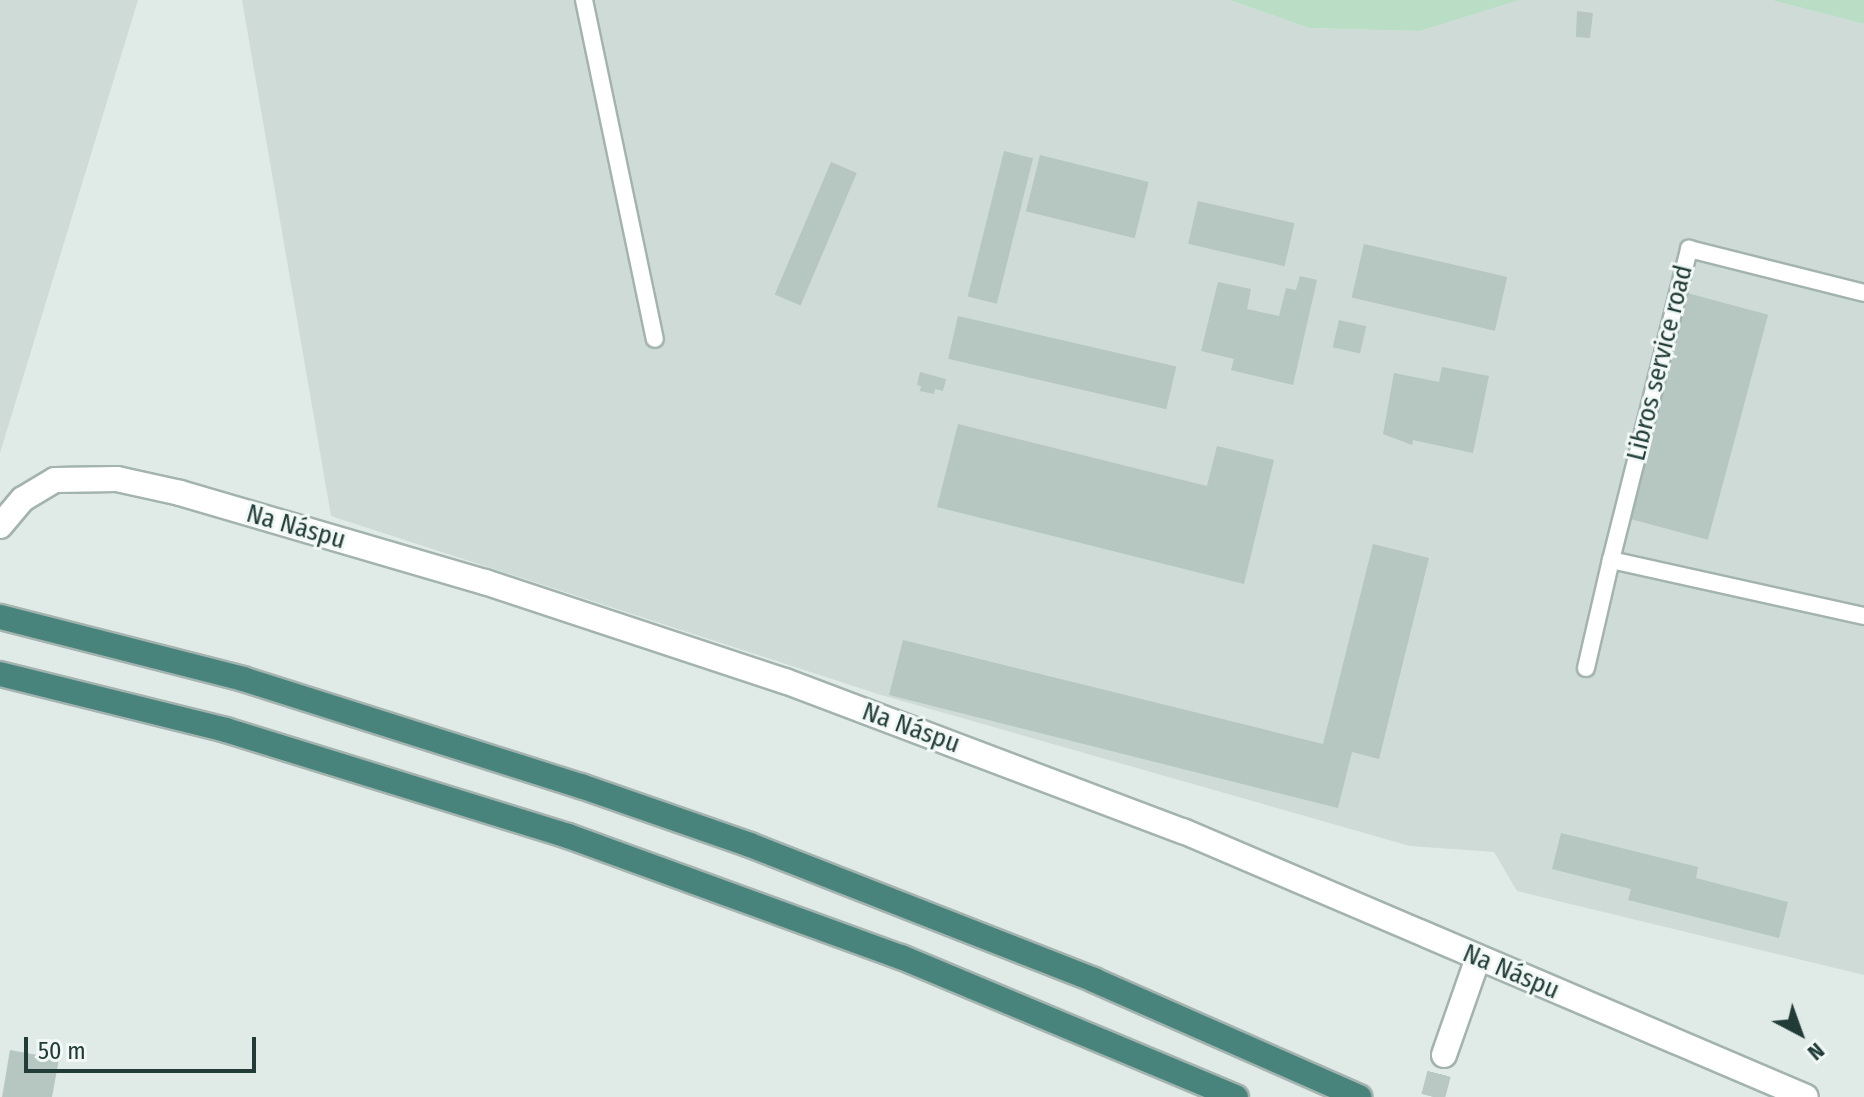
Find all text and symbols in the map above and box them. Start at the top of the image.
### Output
street label: Libros service road [1621,262,1699,464]
street label: Na Náspu [243,498,349,556]
street label: Na Náspu [858,696,964,760]
street label: Na Náspu [1458,938,1564,1006]
north arrow [1760,993,1840,1073]
scale bar [28,1021,260,1071]
text: 50 m [38,1037,86,1065]
text: N [1802,1037,1830,1066]

